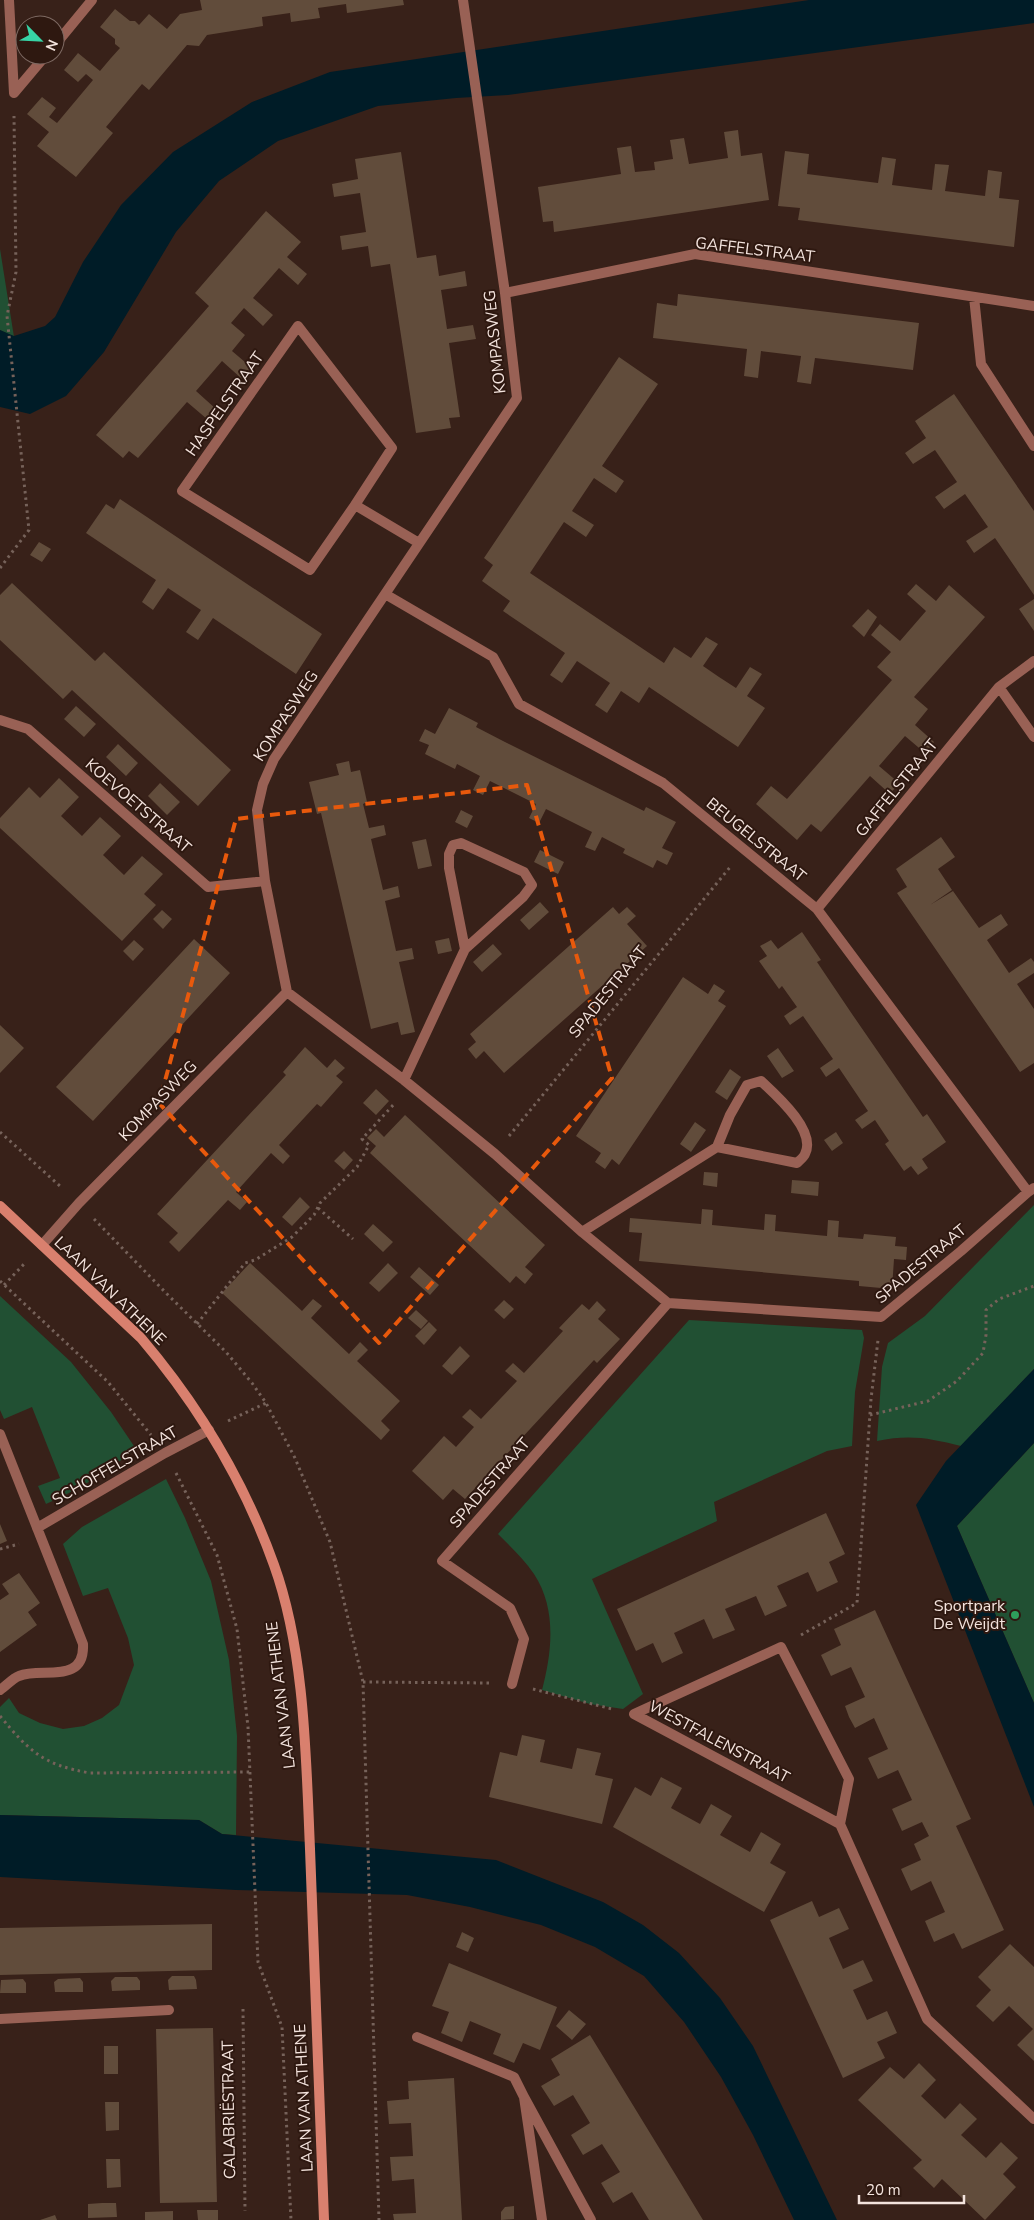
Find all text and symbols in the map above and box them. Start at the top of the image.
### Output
north arrow [15,15,65,65]
text: N [41,36,62,54]
street label: GAFFELSTRAAT [694,232,816,268]
street label: KOMPASWEG [479,289,511,395]
street label: HASPELSTRAAT [181,347,269,461]
street label: KOMPASWEG [248,666,324,766]
street label: GAFFELSTRAAT [851,734,944,842]
street label: KOEVOETSTRAAT [80,754,196,858]
street label: BEUGELSTRAAT [701,793,811,887]
street label: SPADESTRAAT [564,941,652,1043]
street label: KOMPASWEG [114,1056,202,1146]
street label: SPADESTRAAT [871,1219,972,1309]
street label: LAAN VAN ATHENE [49,1232,171,1350]
street label: SCHOFFELSTRAAT [48,1421,182,1511]
street label: SPADESTRAAT [445,1433,536,1533]
place label: Sportpark De Weijdt [933,1595,1006,1635]
marker: Sportpark De Weijdt [1009,1609,1021,1621]
street label: LAAN VAN ATHENE [261,1620,301,1770]
street label: WESTFALENSTRAAT [645,1695,794,1789]
street label: LAAN VAN ATHENE [289,2023,319,2173]
street label: CALABRIËSTRAAT [217,2040,241,2179]
scale bar [859,2172,964,2204]
text: 20 m [866,2180,901,2200]

